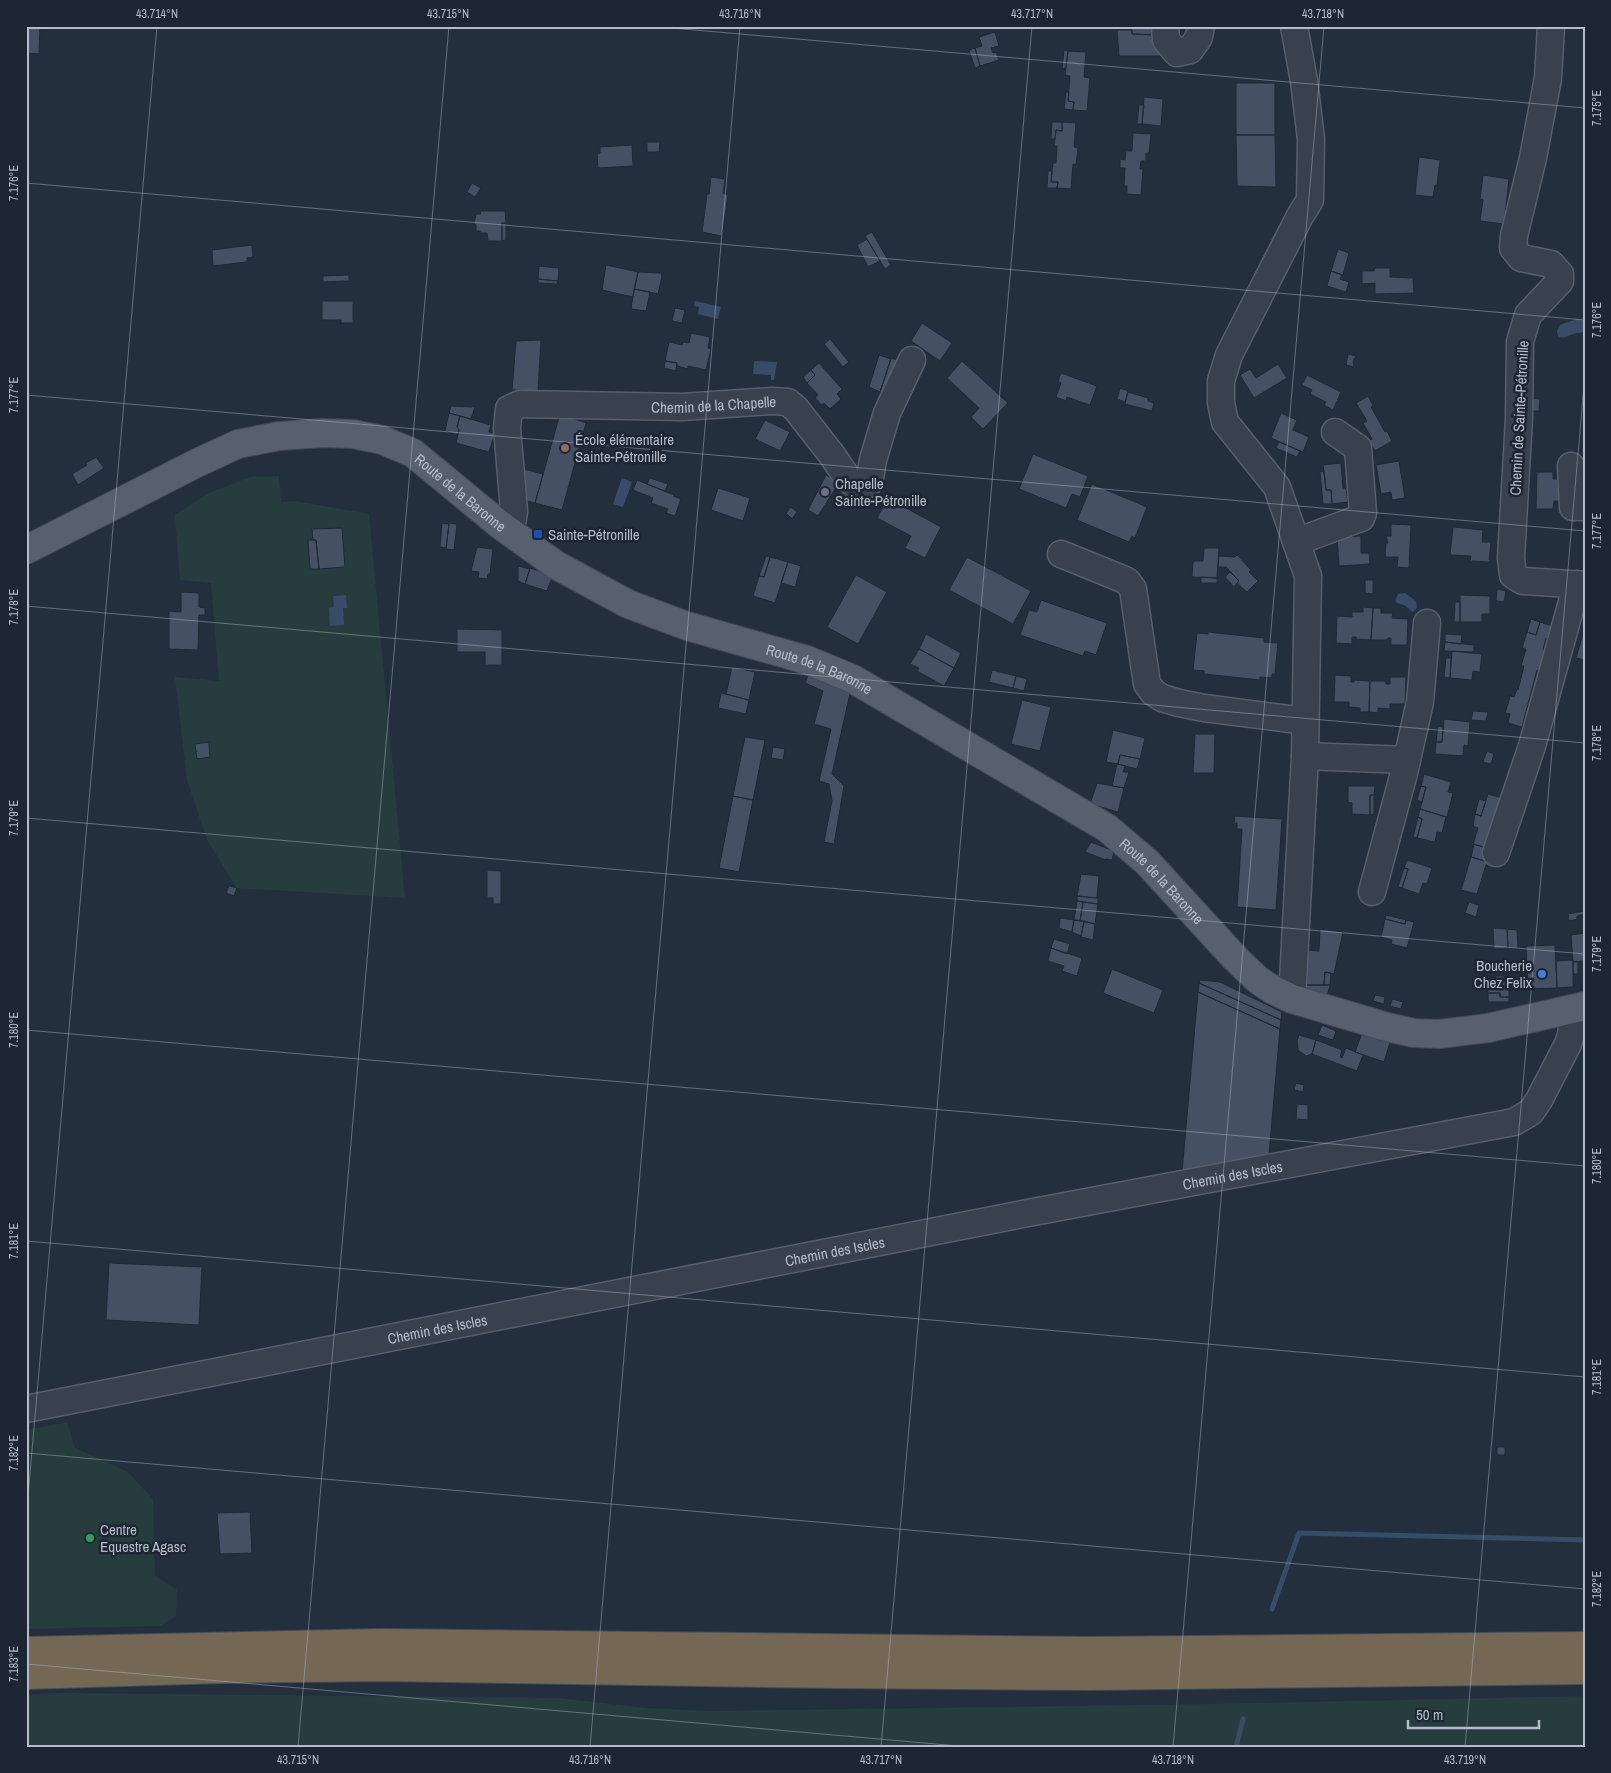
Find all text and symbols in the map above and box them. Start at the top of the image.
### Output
text: 43.714°N [136,6,178,22]
text: 43.715°N [427,6,469,22]
text: 43.716°N [719,6,761,22]
text: 43.717°N [1011,6,1053,22]
text: 43.718°N [1302,6,1344,22]
text: 7.175°E [1589,90,1605,126]
text: 7.176°E [6,165,22,201]
text: 7.176°E [1589,302,1605,338]
street label: Chemin de Sainte-Pétronille [1504,340,1534,496]
text: 7.177°E [6,377,22,413]
street label: Chemin de la Chapelle [651,390,777,418]
place label: École élémentaire Sainte-Pétronille [575,429,674,467]
marker: École élémentaire Sainte-Pétronille [559,442,571,454]
street label: Route de la Baronne [410,448,511,537]
place label: Chapelle Sainte-Pétronille [835,473,927,511]
marker: Chapelle Sainte-Pétronille [819,486,831,498]
text: 7.177°E [1589,513,1605,549]
place label: Sainte-Pétronille [548,524,640,545]
marker: Sainte-Pétronille [532,528,544,540]
text: 7.178°E [6,589,22,625]
street label: Route de la Baronne [764,638,877,699]
text: 7.178°E [1589,725,1605,761]
text: 7.179°E [6,800,22,836]
street label: Route de la Baronne [1115,833,1209,928]
text: 7.179°E [1589,936,1605,972]
place label: Boucherie Chez Felix [1474,955,1533,993]
marker: Boucherie Chez Felix [1536,968,1548,980]
text: 7.180°E [6,1012,22,1048]
text: 7.180°E [1589,1148,1605,1184]
street label: Chemin des Iscles [1181,1155,1284,1194]
text: 7.181°E [6,1223,22,1259]
street label: Chemin des Iscles [783,1231,886,1271]
street label: Chemin des Iscles [386,1309,489,1349]
text: 7.181°E [1589,1359,1605,1395]
text: 7.182°E [6,1435,22,1471]
place label: Centre Equestre Agasc [100,1519,186,1557]
marker: Centre Equestre Agasc [84,1532,96,1544]
text: 7.182°E [1589,1571,1605,1607]
text: 7.183°E [6,1646,22,1682]
scale bar [1408,1698,1540,1730]
text: 50 m [1416,1704,1443,1725]
text: 43.715°N [277,1752,319,1768]
text: 43.716°N [569,1752,611,1768]
text: 43.717°N [860,1752,902,1768]
text: 43.718°N [1152,1752,1194,1768]
text: 43.719°N [1444,1752,1486,1768]

